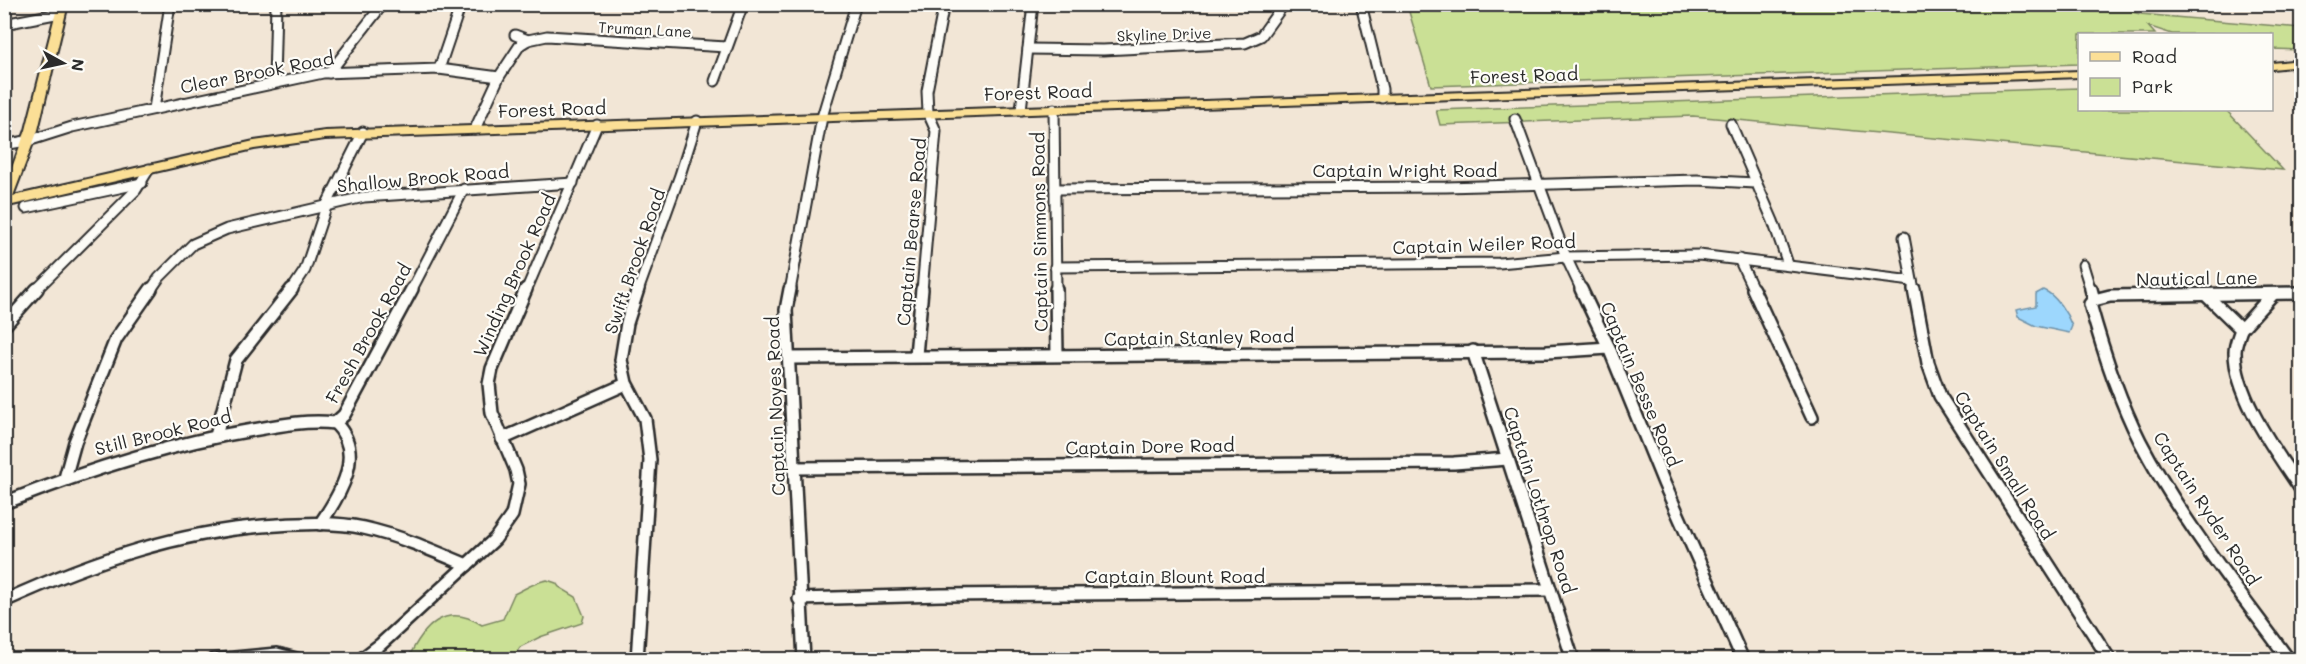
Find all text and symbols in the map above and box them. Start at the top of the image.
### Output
street label: Truman Lane [598,17,692,41]
street label: Skyline Drive [1116,22,1212,46]
north arrow [33,33,93,93]
legend [2078,33,2273,111]
text: Road [2132,44,2177,68]
street label: Clear Brook Road [178,45,336,99]
text: N [67,58,90,73]
street label: Forest Road [1470,61,1578,89]
text: Park [2132,74,2173,98]
street label: Forest Road [984,78,1092,106]
street label: Forest Road [498,95,606,123]
street label: Captain Simmons Road [1025,132,1053,332]
street label: Captain Bearse Road [891,137,931,327]
street label: Captain Wright Road [1312,158,1498,182]
street label: Shallow Brook Road [336,159,510,197]
street label: Swift Brook Road [598,185,670,337]
street label: Winding Brook Road [467,190,561,360]
street label: Captain Weiler Road [1392,229,1576,259]
street label: Fresh Brook Road [320,259,416,407]
street label: Nautical Lane [2136,265,2258,291]
street label: Captain Besse Road [1595,298,1687,470]
street label: Captain Noyes Road [760,316,790,496]
street label: Captain Stanley Road [1104,323,1294,351]
street label: Captain Small Road [1950,386,2060,544]
street label: Still Brook Road [92,403,234,461]
street label: Captain Lothrop Road [1498,403,1582,597]
street label: Captain Ryder Road [2148,427,2266,589]
street label: Captain Dore Road [1065,433,1235,459]
street label: Captain Blount Road [1085,564,1265,588]

